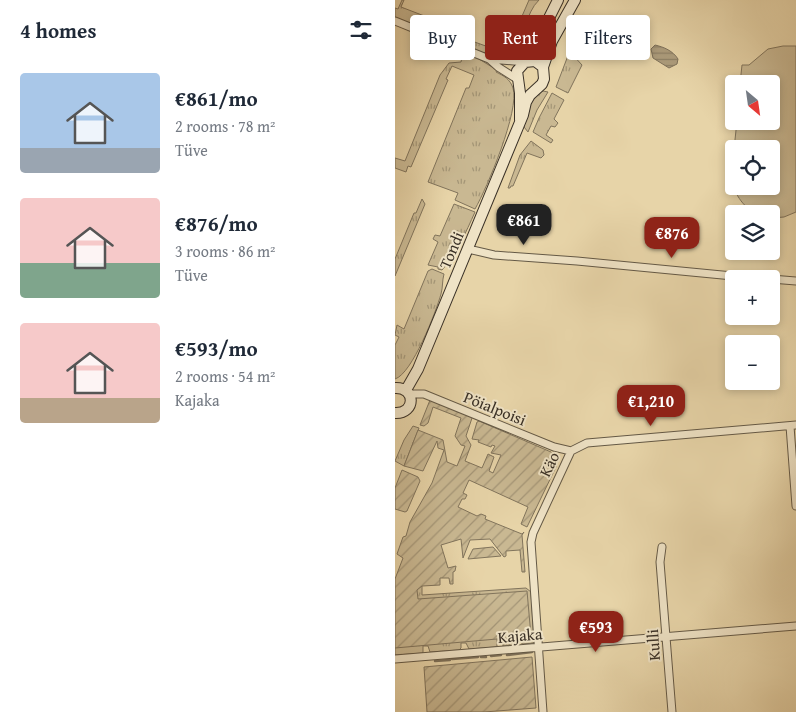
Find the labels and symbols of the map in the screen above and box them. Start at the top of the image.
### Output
north arrow [725,75,780,130]
pin: €861 [494,204,554,246]
pin: €876 [642,216,702,259]
street label: Tondi [432,227,470,272]
pin: €1,210 [610,384,692,427]
street label: Pöialpoisi [460,385,530,432]
street label: Käo [533,447,565,481]
pin: €593 [566,610,626,653]
street label: Kajaka [497,621,544,649]
street label: Kulli [640,628,666,662]

